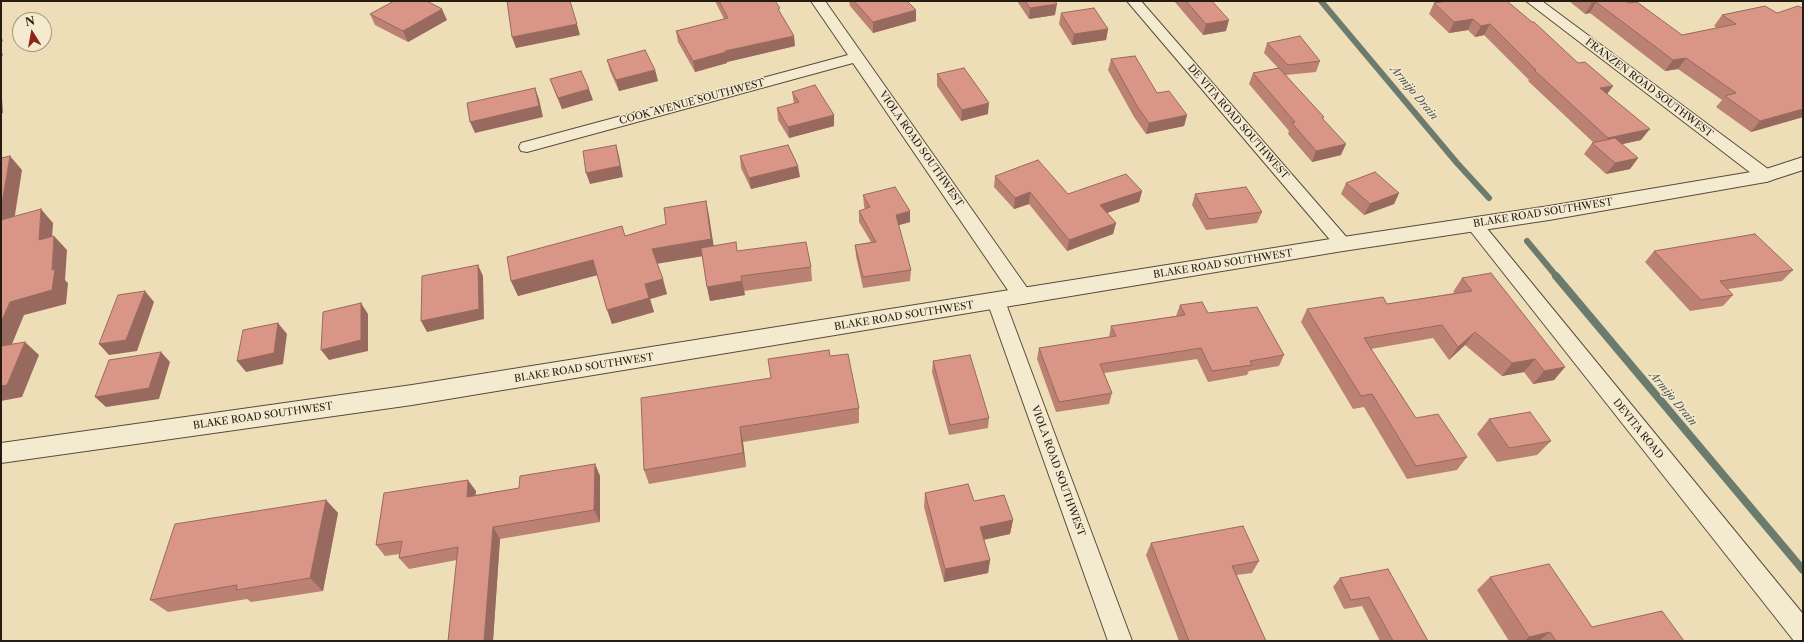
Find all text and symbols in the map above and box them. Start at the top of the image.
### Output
north arrow [12,12,52,52]
text: N [24,13,36,29]
street label: FRANZEN ROAD SOUTHWEST [1583,36,1715,140]
street label: DE VITA ROAD SOUTHWEST [1185,62,1291,182]
water label: Armijo Drain [1387,63,1441,123]
street label: COOK AVENUE SOUTHWEST [618,77,766,127]
street label: VIOLA ROAD SOUTHWEST [876,89,966,209]
street label: BLAKE ROAD SOUTHWEST [1472,196,1614,230]
street label: BLAKE ROAD SOUTHWEST [1152,247,1294,281]
street label: BLAKE ROAD SOUTHWEST [833,299,975,333]
street label: BLAKE ROAD SOUTHWEST [513,351,655,385]
water label: Armijo Drain [1646,369,1700,429]
street label: DEVITA ROAD [1610,397,1666,461]
street label: BLAKE ROAD SOUTHWEST [192,400,334,432]
street label: VIOLA ROAD SOUTHWEST [1029,404,1087,538]

